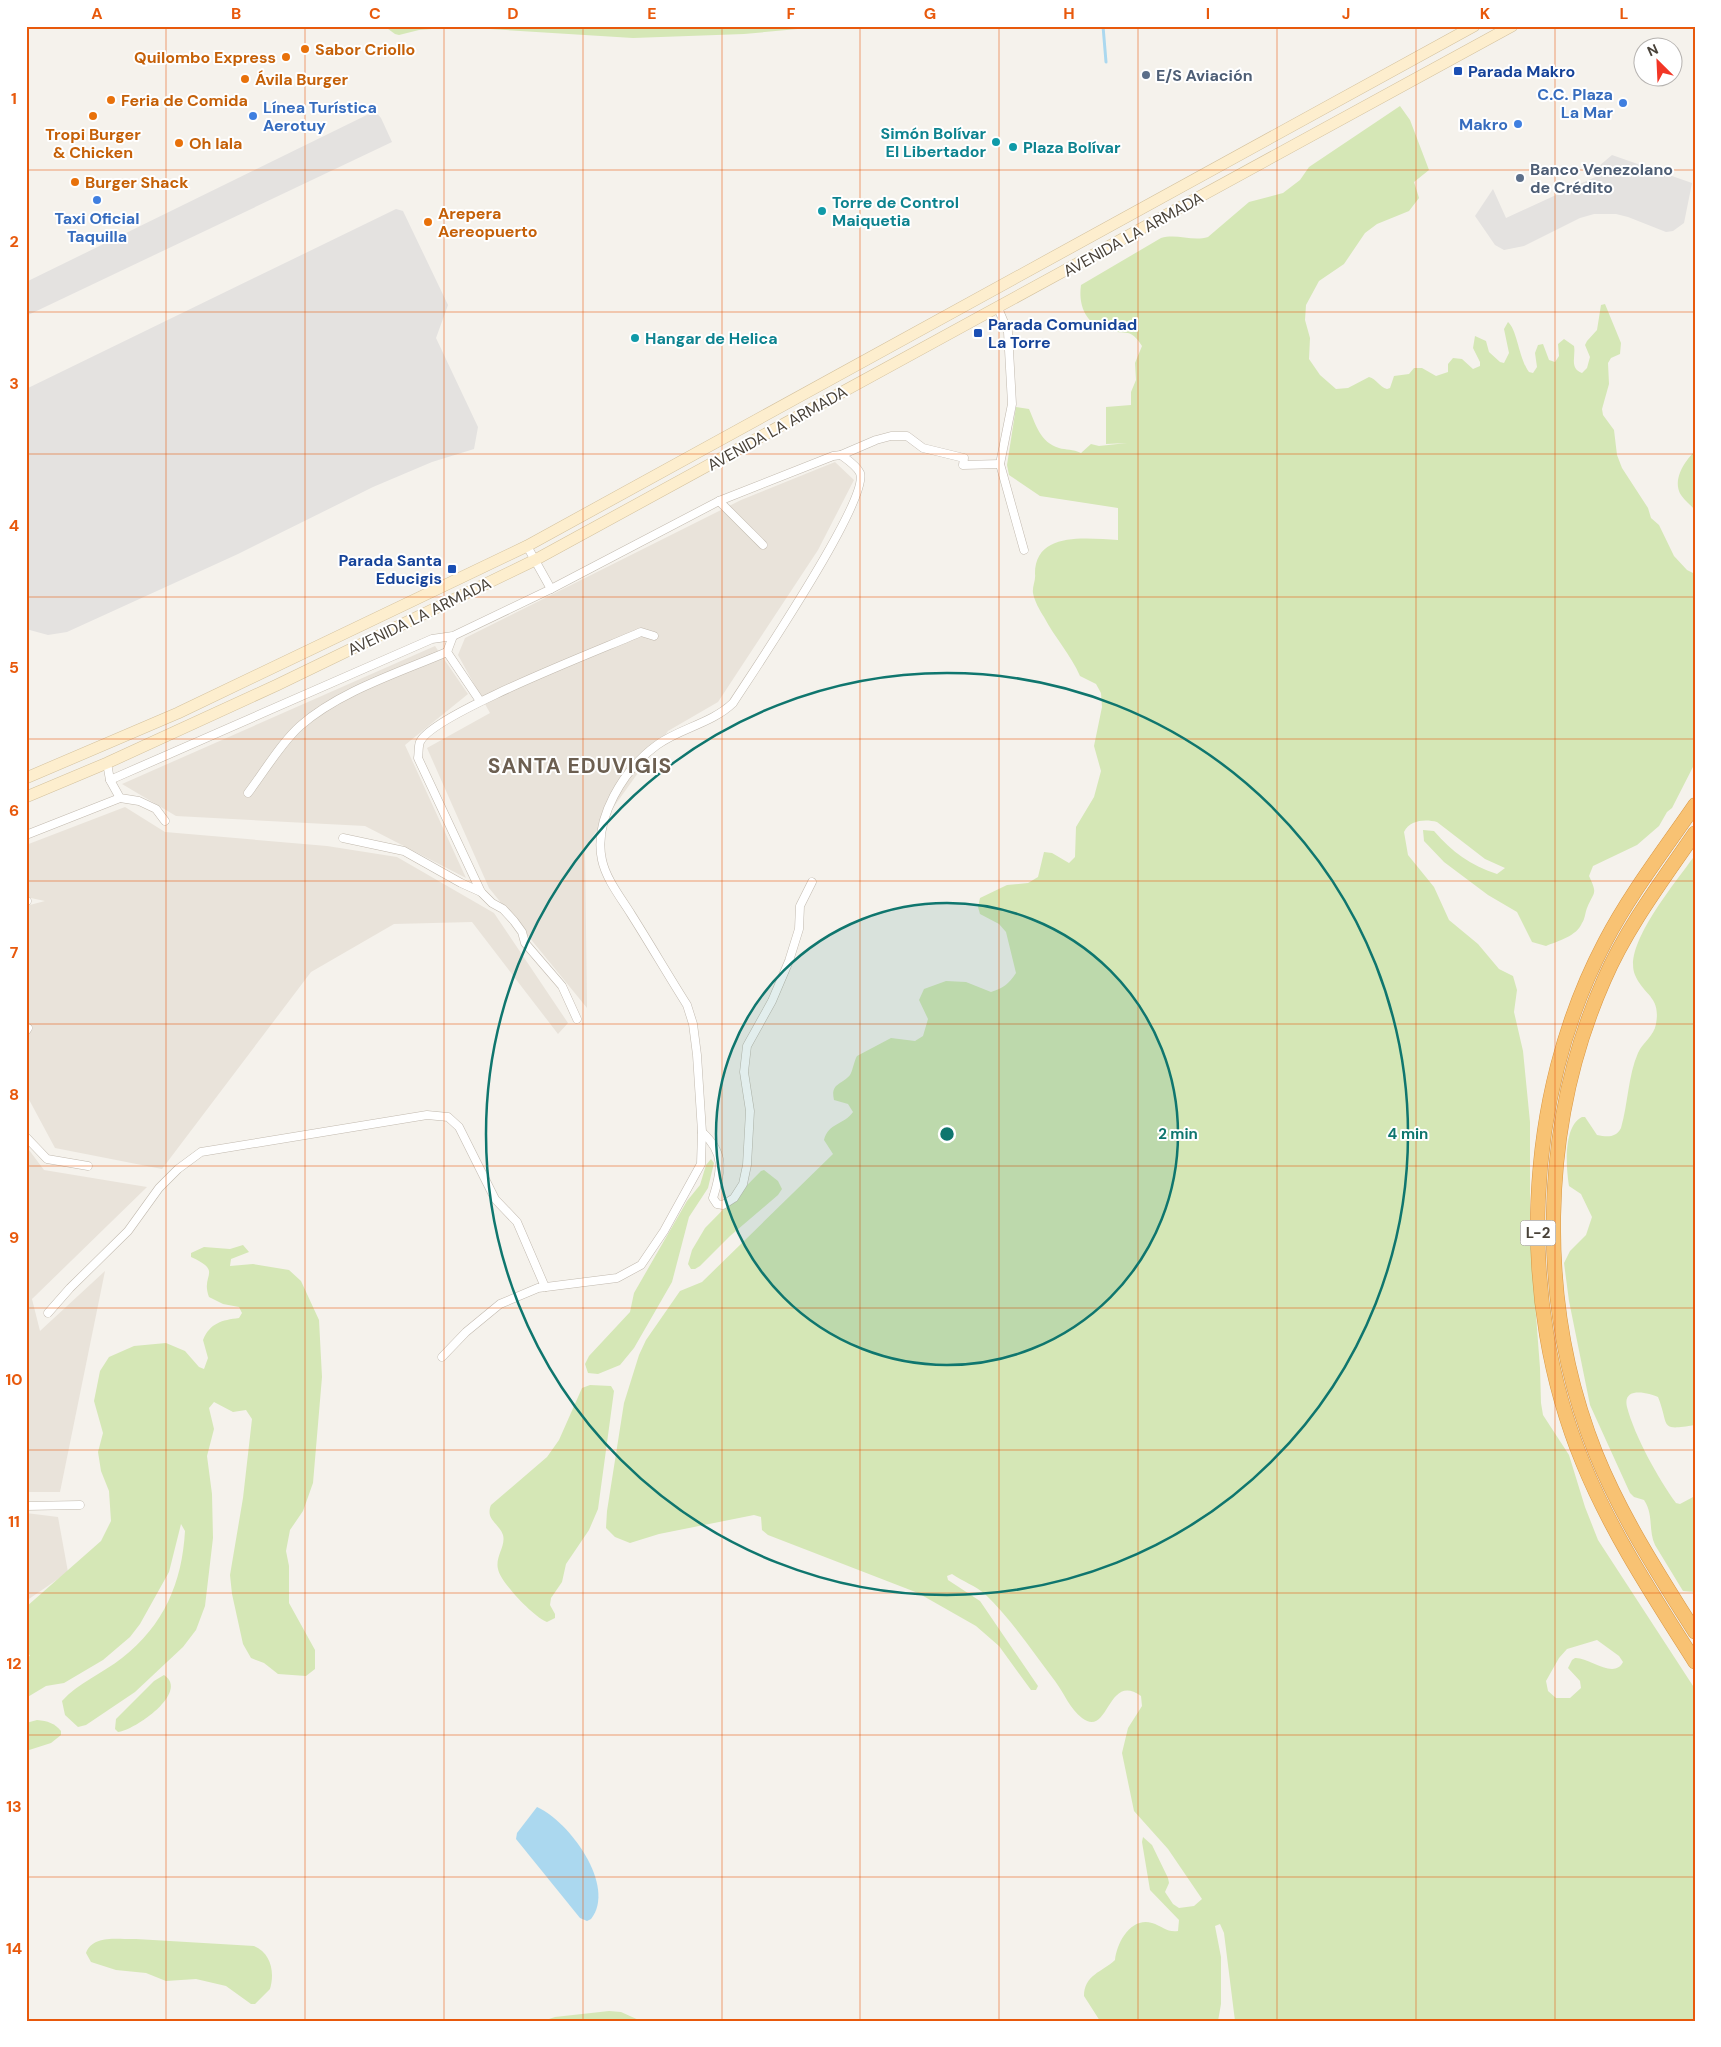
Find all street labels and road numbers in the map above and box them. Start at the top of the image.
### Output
street label: AVENIDA LA ARMADA [1059,187,1207,282]
street label: AVENIDA LA ARMADA [703,381,851,476]
street label: AVENIDA LA ARMADA [344,572,495,660]
road number: L-2 [1520,1220,1556,1246]

